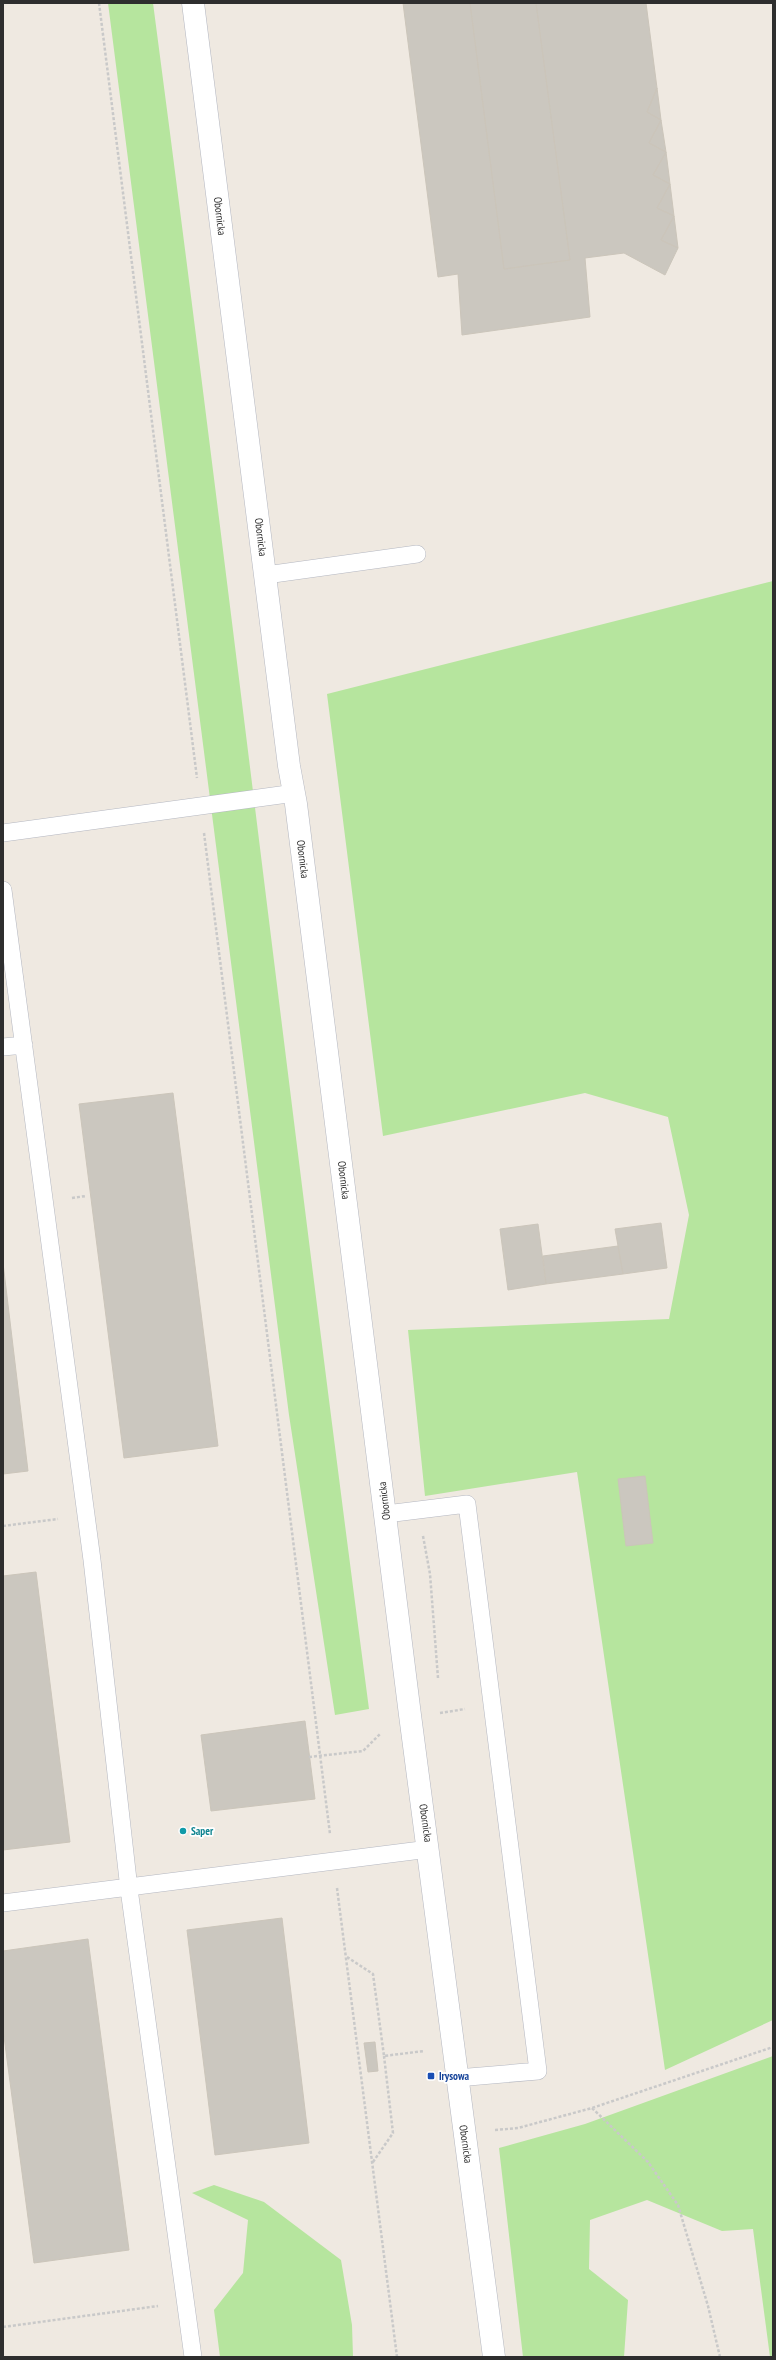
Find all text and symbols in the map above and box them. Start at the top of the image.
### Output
street label: Obornicka [211,196,229,236]
street label: Obornicka [252,517,270,557]
street label: Obornicka [294,839,312,879]
street label: Obornicka [335,1160,353,1200]
street label: Obornicka [375,1481,393,1521]
street label: Obornicka [416,1803,436,1843]
place label: Saper [191,1824,214,1838]
marker: Saper [178,1826,188,1836]
place label: Irysowa [439,2069,469,2083]
marker: Irysowa [426,2071,436,2081]
street label: Obornicka [456,2124,476,2164]

